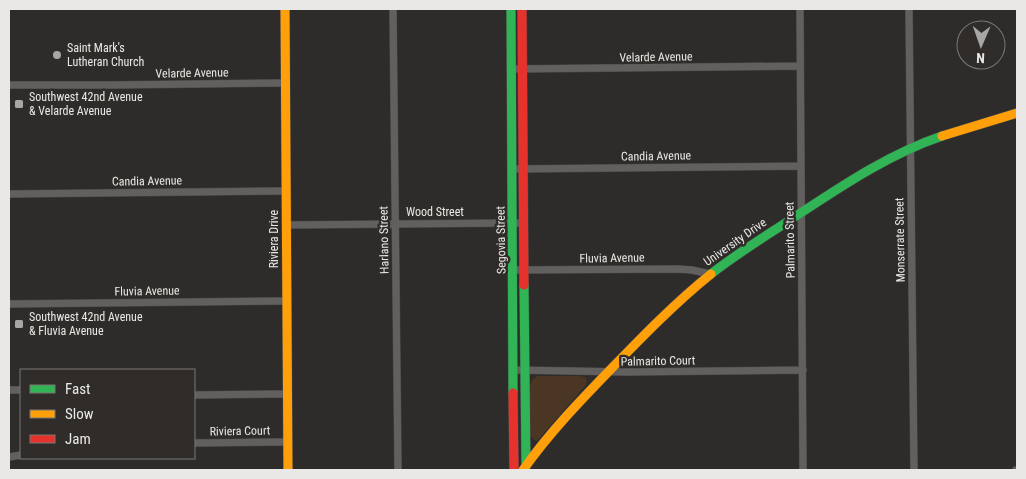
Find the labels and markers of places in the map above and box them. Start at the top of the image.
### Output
place label: Saint Mark's Lutheran Church [67,41,144,69]
marker: Saint Mark's Lutheran Church [51,49,63,61]
place label: Southwest 42nd Avenue & Velarde Avenue [29,90,143,118]
marker: Southwest 42nd Avenue & Velarde Avenue [13,98,25,110]
place label: Southwest 42nd Avenue & Fluvia Avenue [29,310,143,338]
marker: Southwest 42nd Avenue & Fluvia Avenue [13,318,25,330]

